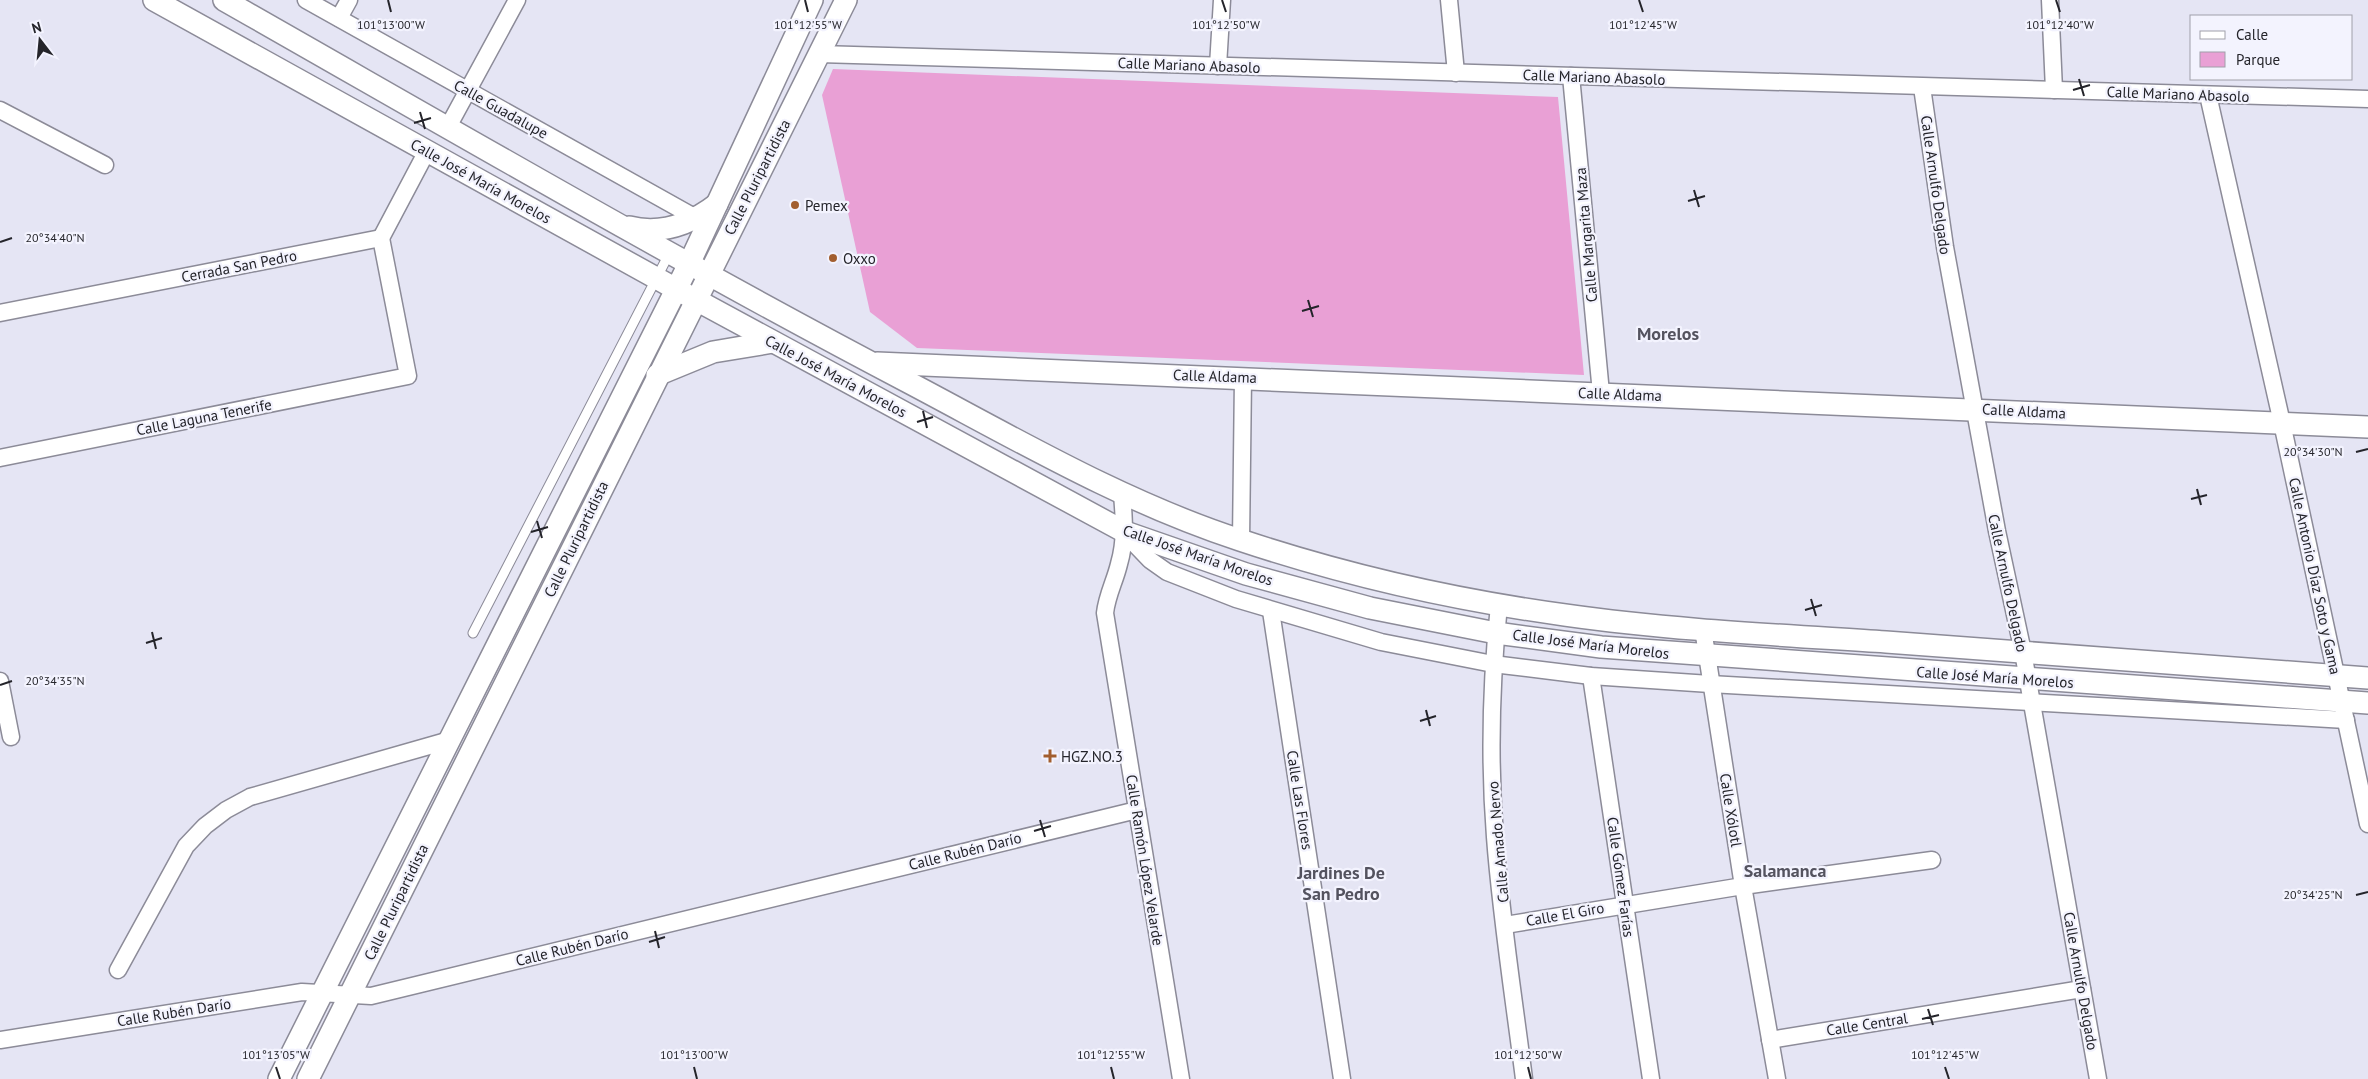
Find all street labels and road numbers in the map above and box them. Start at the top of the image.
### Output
street label: Calle Mariano Abasolo [1117,53,1261,77]
street label: Calle Mariano Abasolo [1522,65,1666,89]
street label: Calle Guadalupe [451,75,551,143]
street label: Calle Mariano Abasolo [2106,82,2250,106]
street label: Calle Arnulfo Delgado [1917,114,1955,256]
street label: Calle Pluripartidista [720,116,794,238]
street label: Calle José María Morelos [407,134,555,228]
street label: Calle Margarita Maza [1571,167,1601,303]
street label: Cerrada San Pedro [180,246,298,286]
street label: Calle José María Morelos [762,331,910,421]
street label: Calle Aldama [1173,365,1257,387]
street label: Calle Aldama [1578,383,1662,405]
street label: Calle Laguna Tenerife [135,395,273,439]
street label: Calle Aldama [1982,399,2066,423]
street label: Calle Antonio Díaz Soto y Gama [2285,476,2345,676]
street label: Calle Pluripartidista [540,478,612,600]
street label: Calle Arnulfo Delgado [1984,512,2032,654]
street label: Calle José María Morelos [1120,520,1276,590]
street label: Calle José María Morelos [1512,625,1670,663]
street label: Calle José María Morelos [1916,662,2074,692]
street label: Calle Las Flores [1283,749,1317,851]
street label: Calle Xólotl [1716,772,1746,849]
street label: Calle Ramón López Velarde [1122,773,1168,947]
street label: Calle Amado Nervo [1483,780,1513,904]
street label: Calle Gómez Farías [1603,816,1639,938]
street label: Calle Rubén Darío [907,828,1023,874]
street label: Calle Pluripartidista [360,841,432,963]
street label: Calle El Giro [1524,898,1606,930]
street label: Calle Arnulfo Delgado [2059,910,2103,1052]
street label: Calle Rubén Darío [514,924,630,970]
street label: Calle Rubén Darío [116,994,232,1030]
street label: Calle Central [1825,1008,1910,1040]

